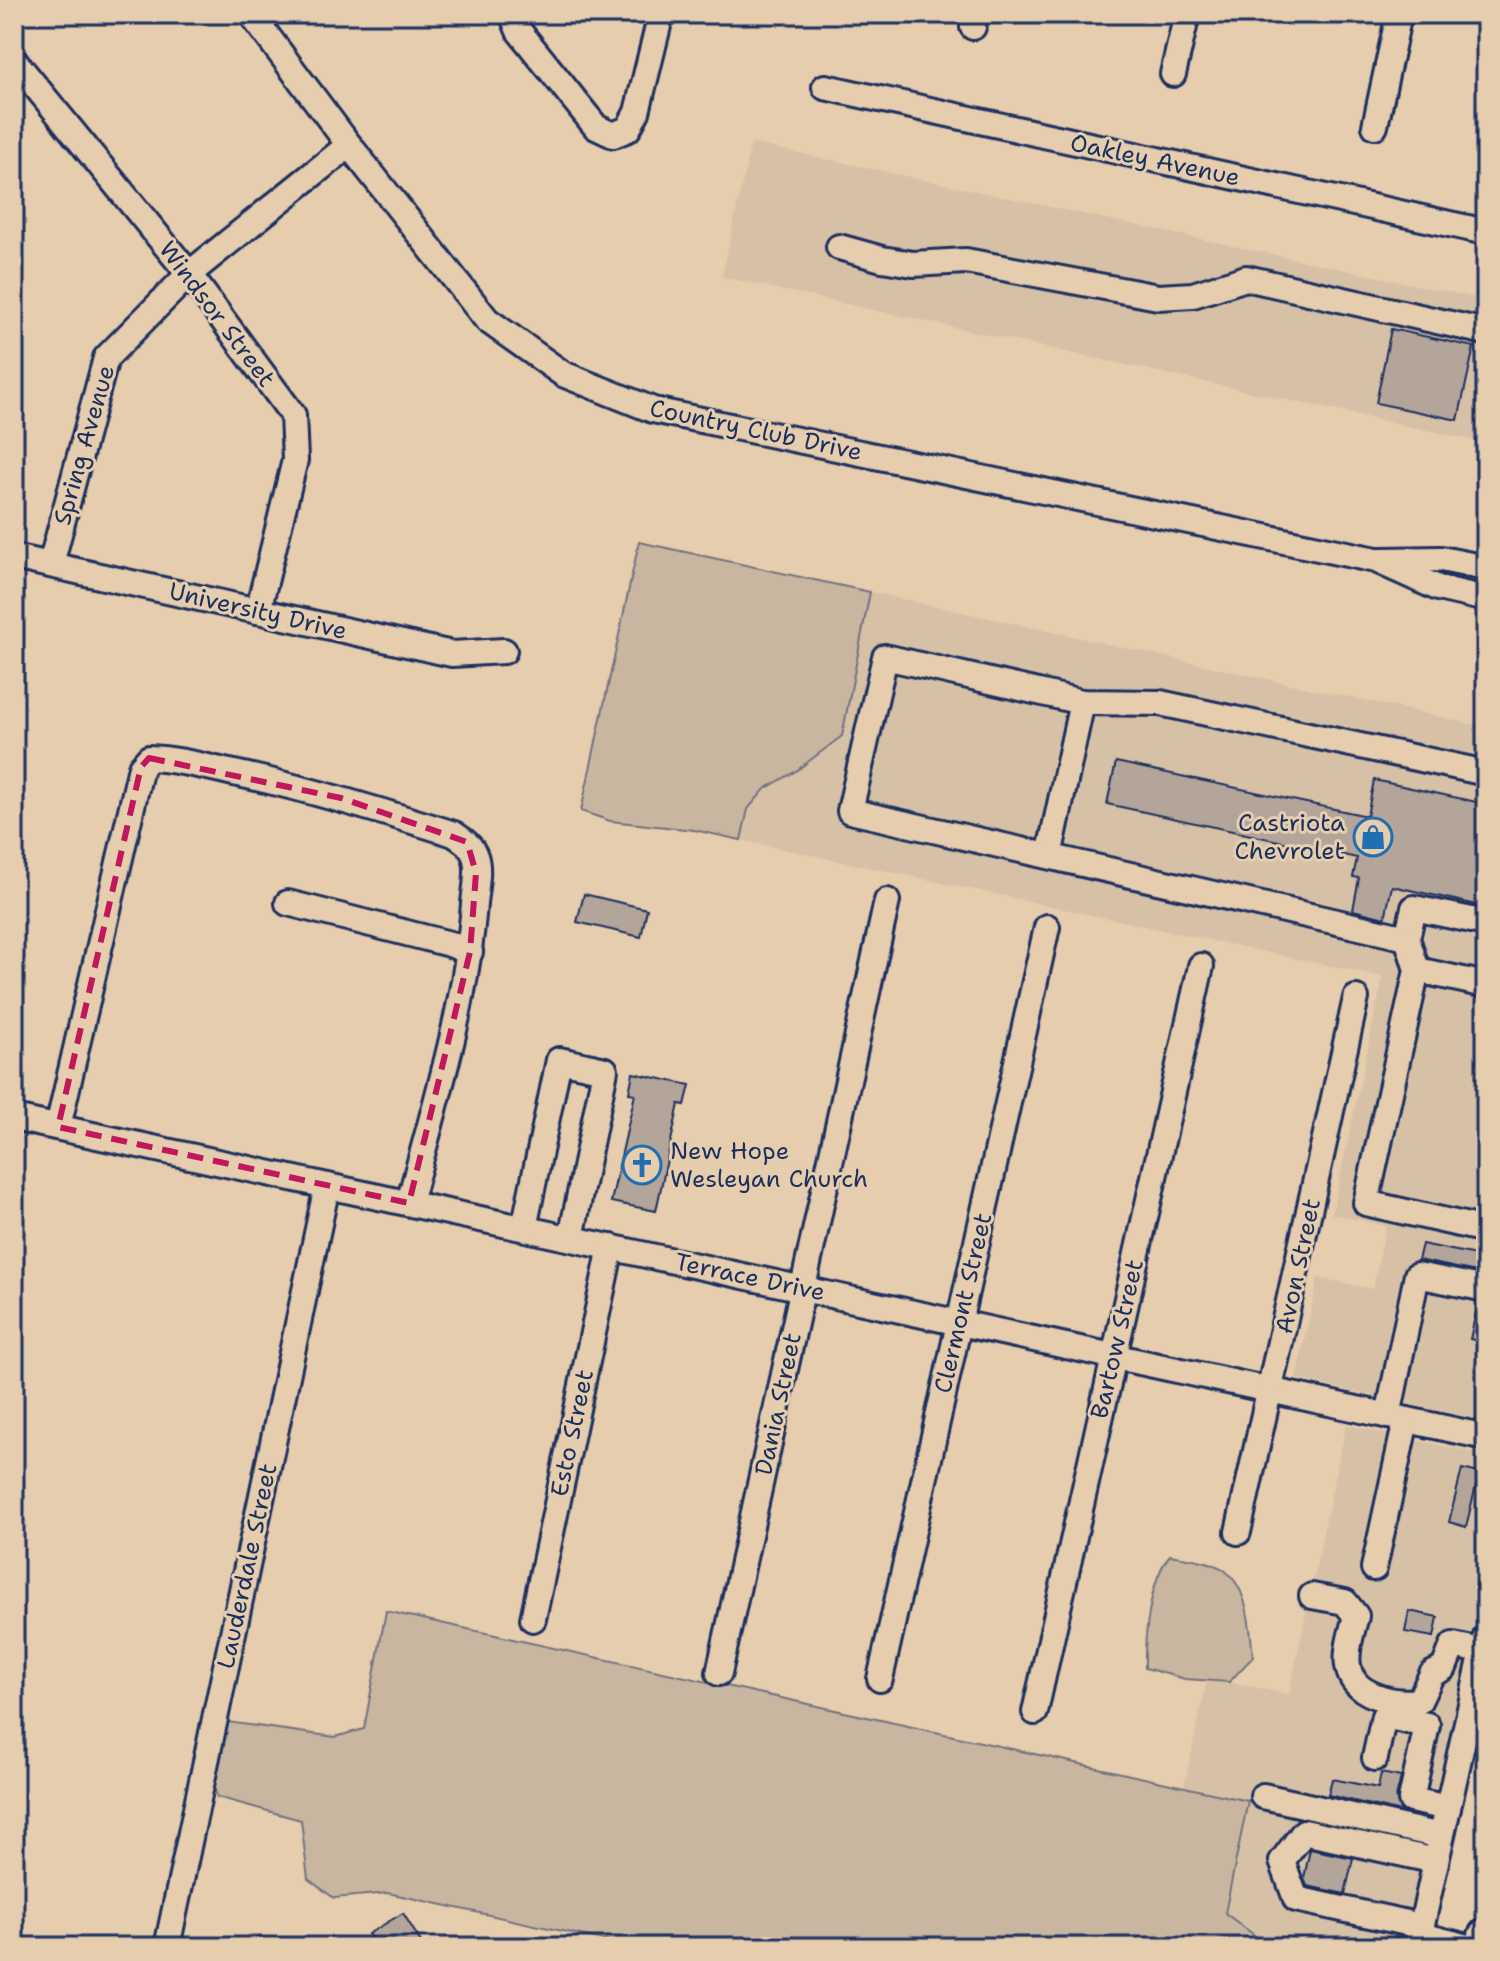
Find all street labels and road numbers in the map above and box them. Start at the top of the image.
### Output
street label: Oakley Avenue [1067,126,1243,194]
street label: Windsor Street [152,234,282,394]
street label: Spring Avenue [46,361,122,529]
street label: Country Club Drive [647,392,865,468]
street label: University Drive [166,575,350,647]
street label: Avon Street [1268,1195,1328,1337]
street label: Clermont Street [927,1210,999,1396]
street label: Terrace Drive [672,1245,828,1309]
street label: Bartow Street [1083,1256,1151,1422]
street label: Dania Street [747,1330,809,1478]
street label: Esto Street [543,1367,601,1499]
street label: Lauderdale Street [210,1460,284,1672]

